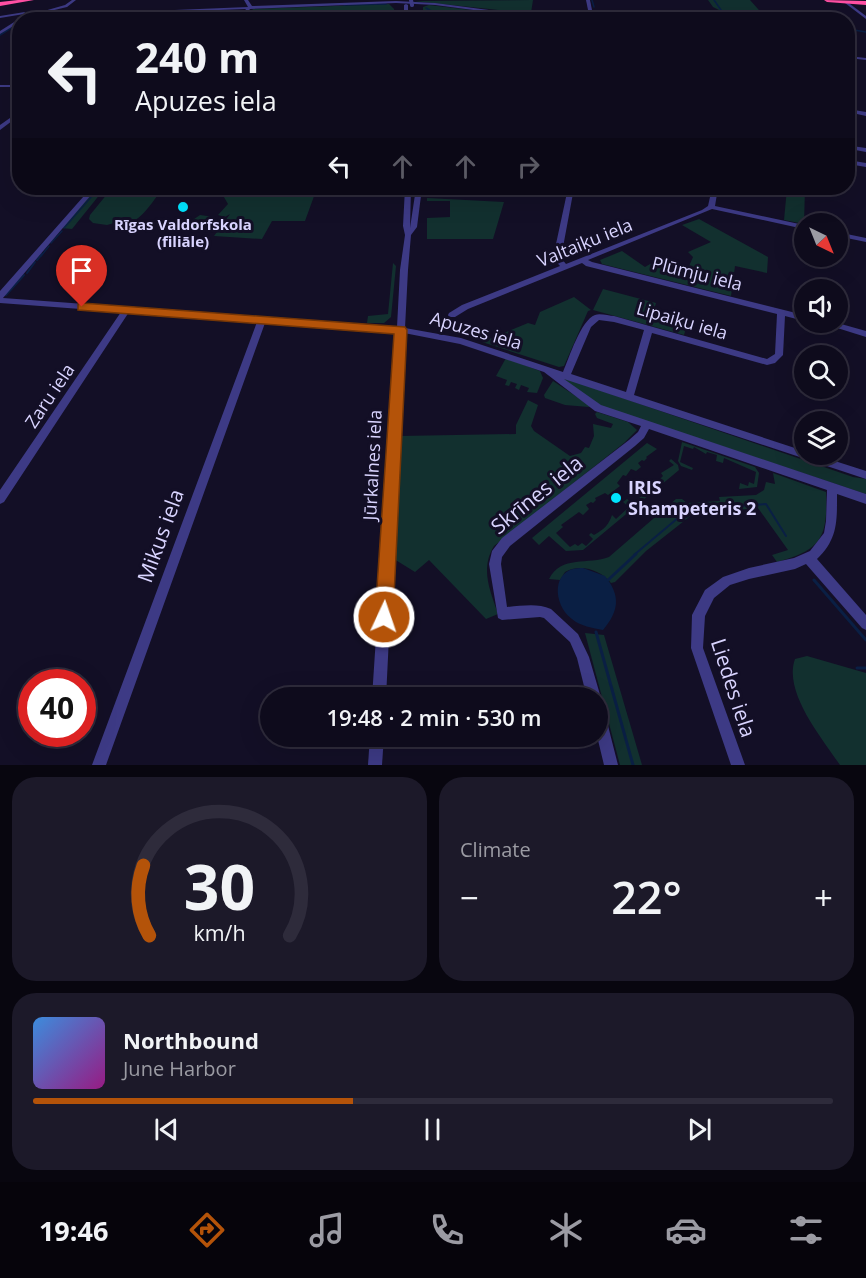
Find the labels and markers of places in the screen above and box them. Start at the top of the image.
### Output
marker: Rīgas Valdorfskola (filiāle) [176,200,190,214]
place label: Rīgas Valdorfskola (filiāle) [114,214,252,251]
pin [56,245,107,307]
place label: IRIS Shampeteris 2 [628,475,756,520]
marker: IRIS Shampeteris 2 [609,491,623,505]

